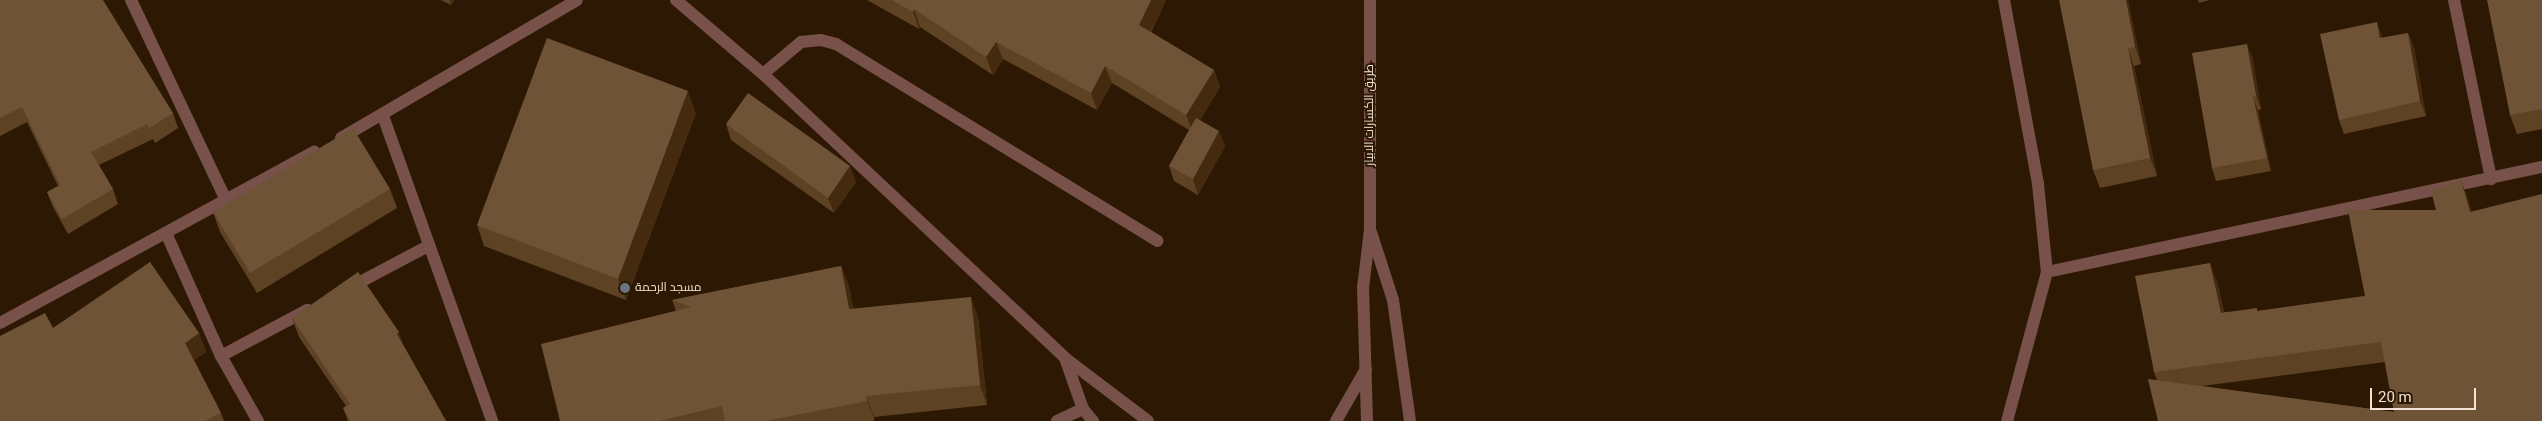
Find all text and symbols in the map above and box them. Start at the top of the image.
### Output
street label: طريق الكسارات الابيار [1363,64,1377,166]
place label: مسجد الرحمة [635,281,701,295]
marker: مسجد الرحمة [619,282,631,294]
scale bar [2372,378,2478,410]
text: 20 m [2378,388,2412,406]

